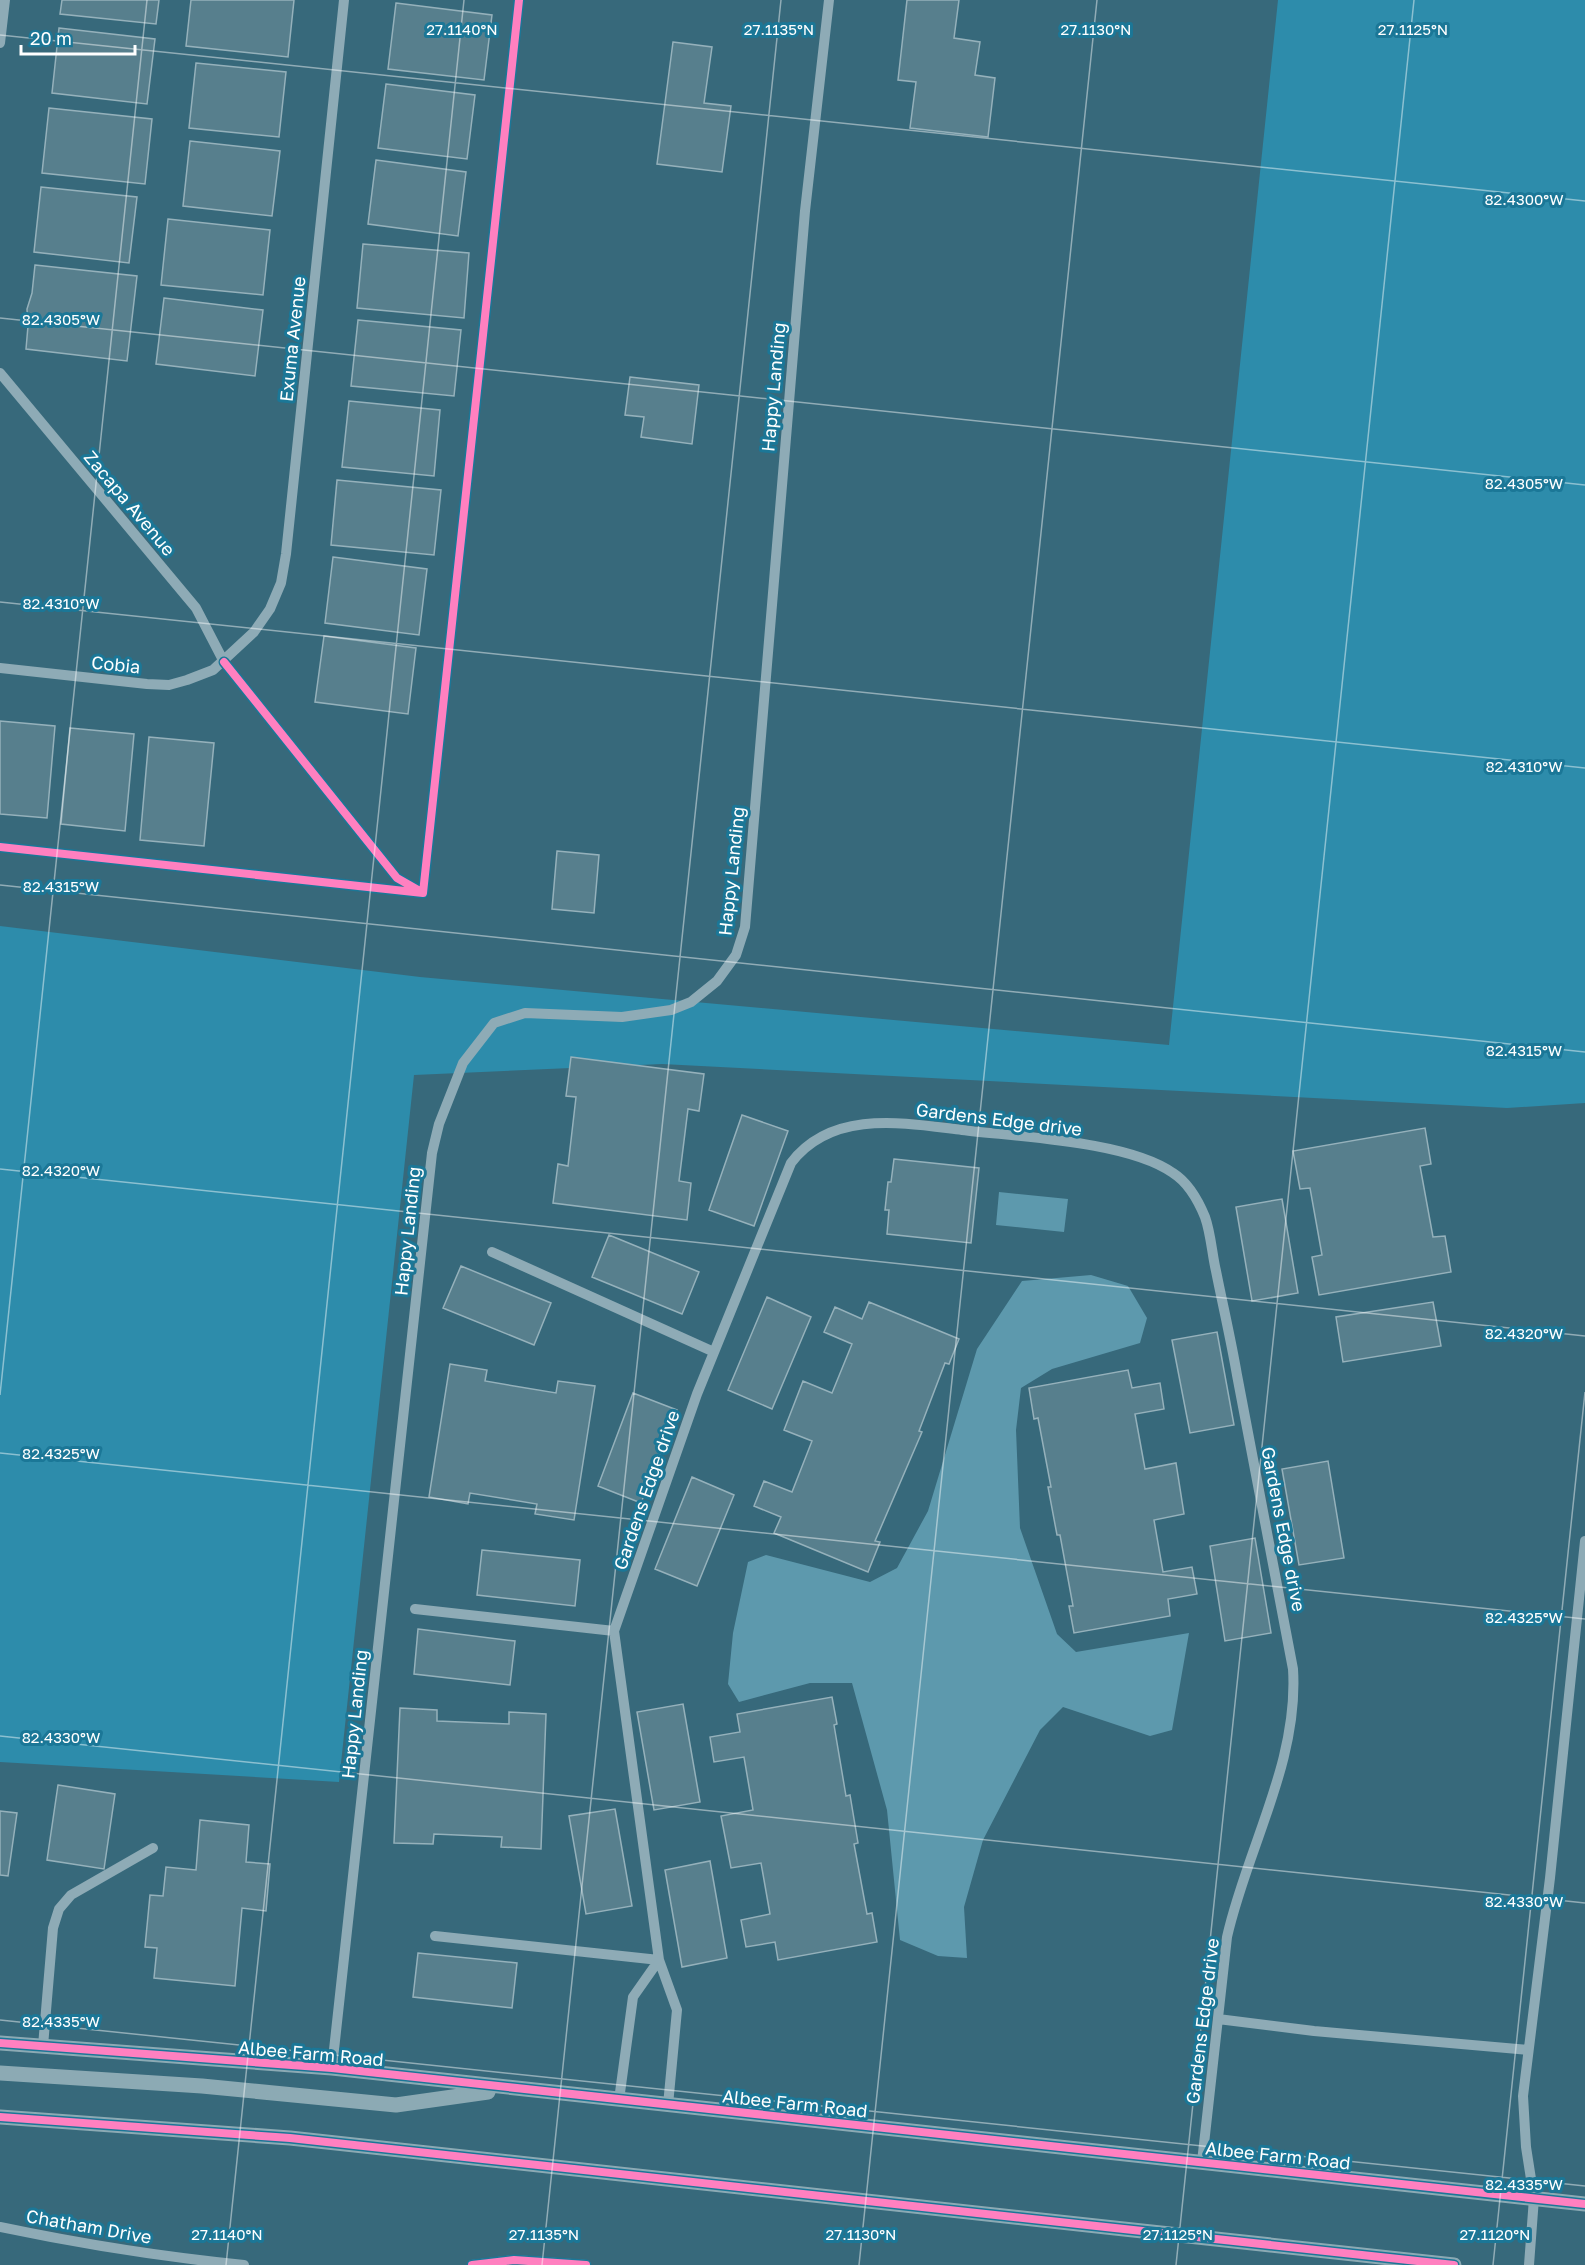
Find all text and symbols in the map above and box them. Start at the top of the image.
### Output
scale bar [21,18,135,56]
text: 27.1140°N [426,20,498,38]
text: 27.1135°N [744,20,814,38]
text: 27.1130°N [1060,20,1132,38]
text: 27.1125°N [1378,20,1448,38]
text: 20 m [30,27,72,49]
text: 82.4300°W [1484,190,1564,208]
street label: Exuma Avenue [274,275,310,403]
text: 82.4305°W [22,310,100,328]
street label: Happy Landing [756,321,790,453]
street label: Zacapa Avenue [80,446,180,560]
text: 82.4305°W [1485,474,1563,492]
text: 82.4310°W [22,594,100,612]
street label: Cobia [90,650,142,678]
text: 82.4310°W [1485,757,1563,775]
street label: Happy Landing [713,805,749,937]
text: 82.4315°W [23,877,99,895]
text: 82.4315°W [1486,1041,1562,1059]
street label: Gardens Edge drive [915,1098,1083,1140]
text: 82.4320°W [22,1161,100,1179]
street label: Happy Landing [389,1165,425,1297]
text: 82.4320°W [1485,1324,1563,1342]
street label: Gardens Edge drive [608,1407,684,1573]
text: 82.4325°W [22,1444,100,1462]
street label: Gardens Edge drive [1257,1445,1311,1613]
text: 82.4325°W [1485,1608,1563,1626]
street label: Happy Landing [336,1648,372,1780]
text: 82.4330°W [22,1728,100,1746]
text: 82.4330°W [1485,1892,1563,1910]
street label: Gardens Edge drive [1181,1937,1223,2105]
text: 82.4335°W [22,2012,100,2030]
street label: Albee Farm Road [237,2036,385,2070]
street label: Albee Farm Road [721,2084,869,2122]
street label: Albee Farm Road [1204,2136,1352,2174]
text: 82.4335°W [1485,2175,1563,2193]
street label: Chatham Drive [25,2204,153,2248]
text: 27.1140°N [191,2225,263,2243]
text: 27.1135°N [509,2225,579,2243]
text: 27.1130°N [825,2225,897,2243]
text: 27.1125°N [1143,2225,1213,2243]
text: 27.1120°N [1460,2225,1530,2243]

